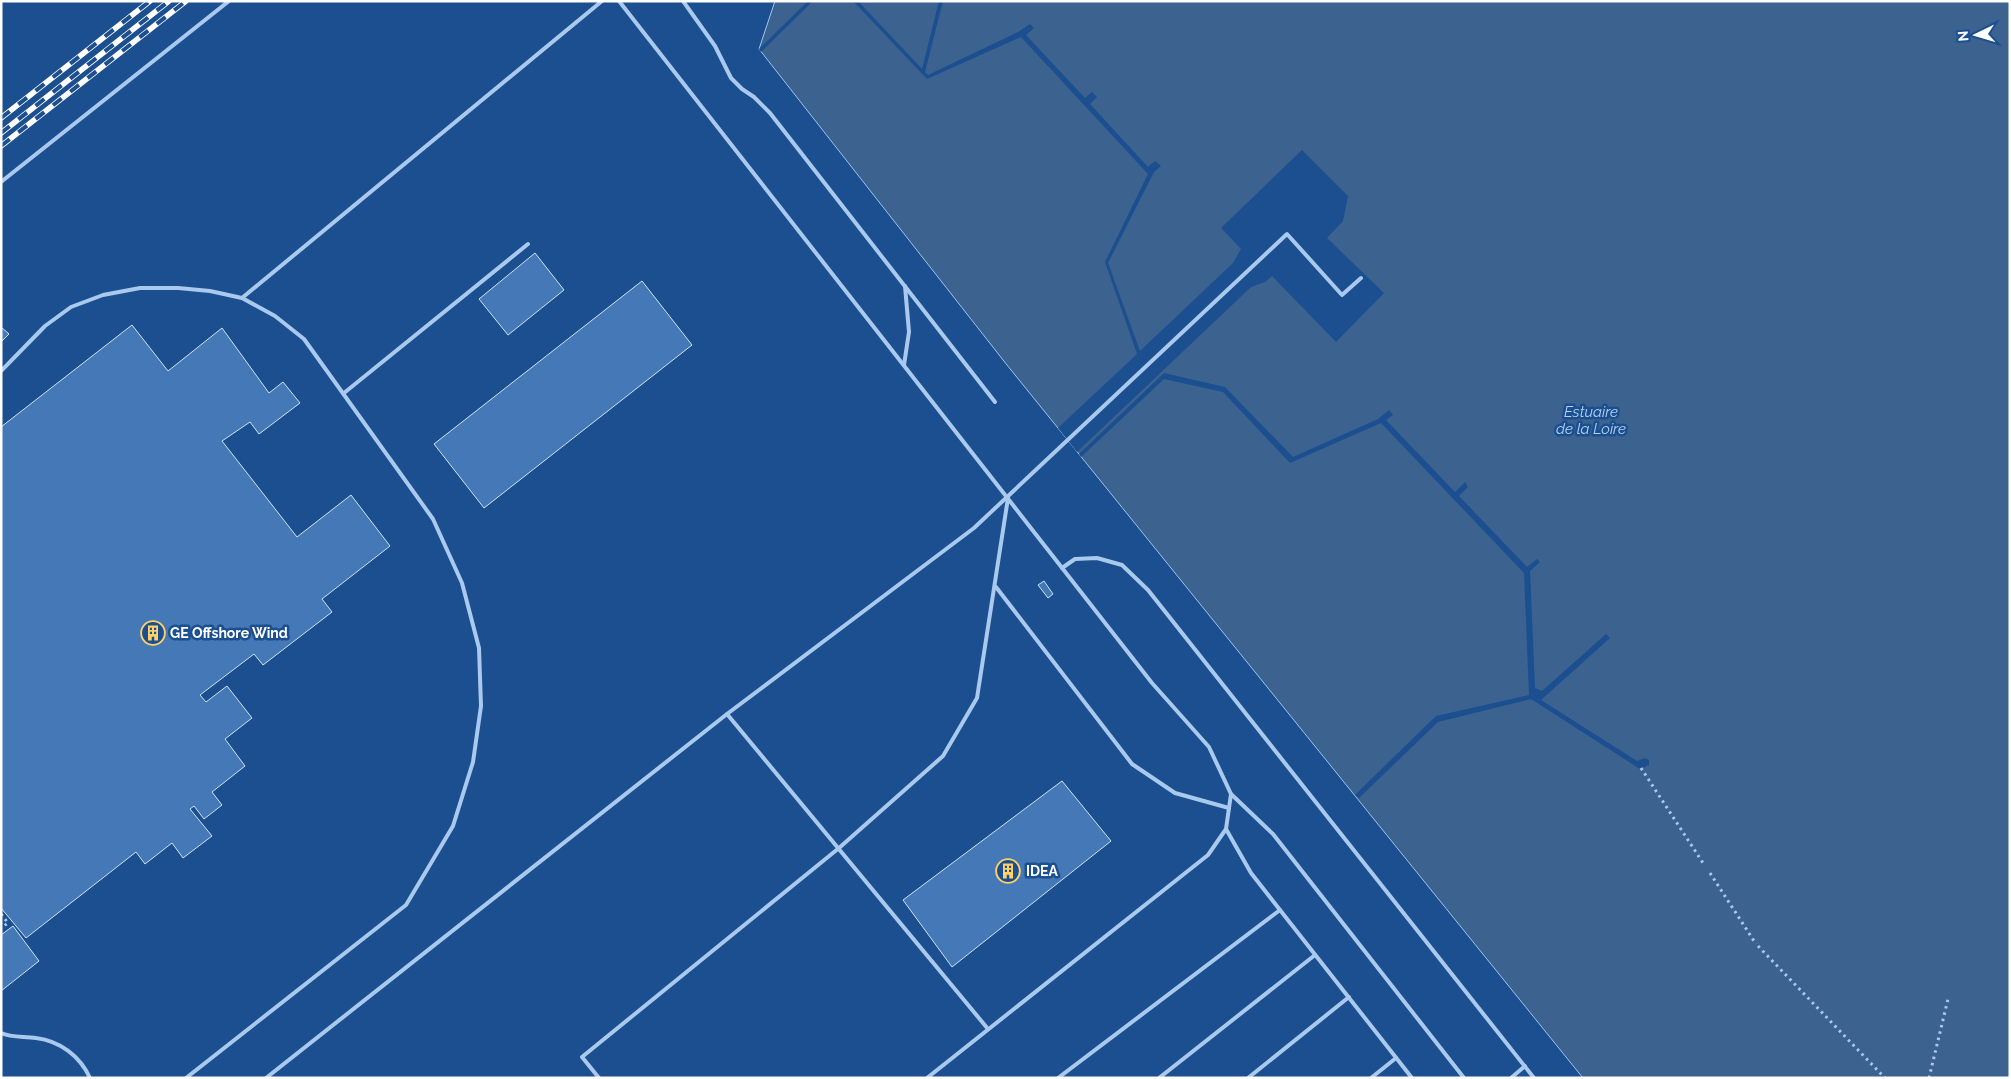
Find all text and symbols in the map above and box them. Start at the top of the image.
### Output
north arrow [1951,10,2001,60]
text: N [1955,30,1971,42]
water label: Estuaire de la Loire [1556,403,1626,438]
building icon: GE Offshore Wind [140,620,166,646]
place label: GE Offshore Wind [170,625,288,641]
building icon: IDEA [995,858,1021,884]
place label: IDEA [1026,863,1058,879]

